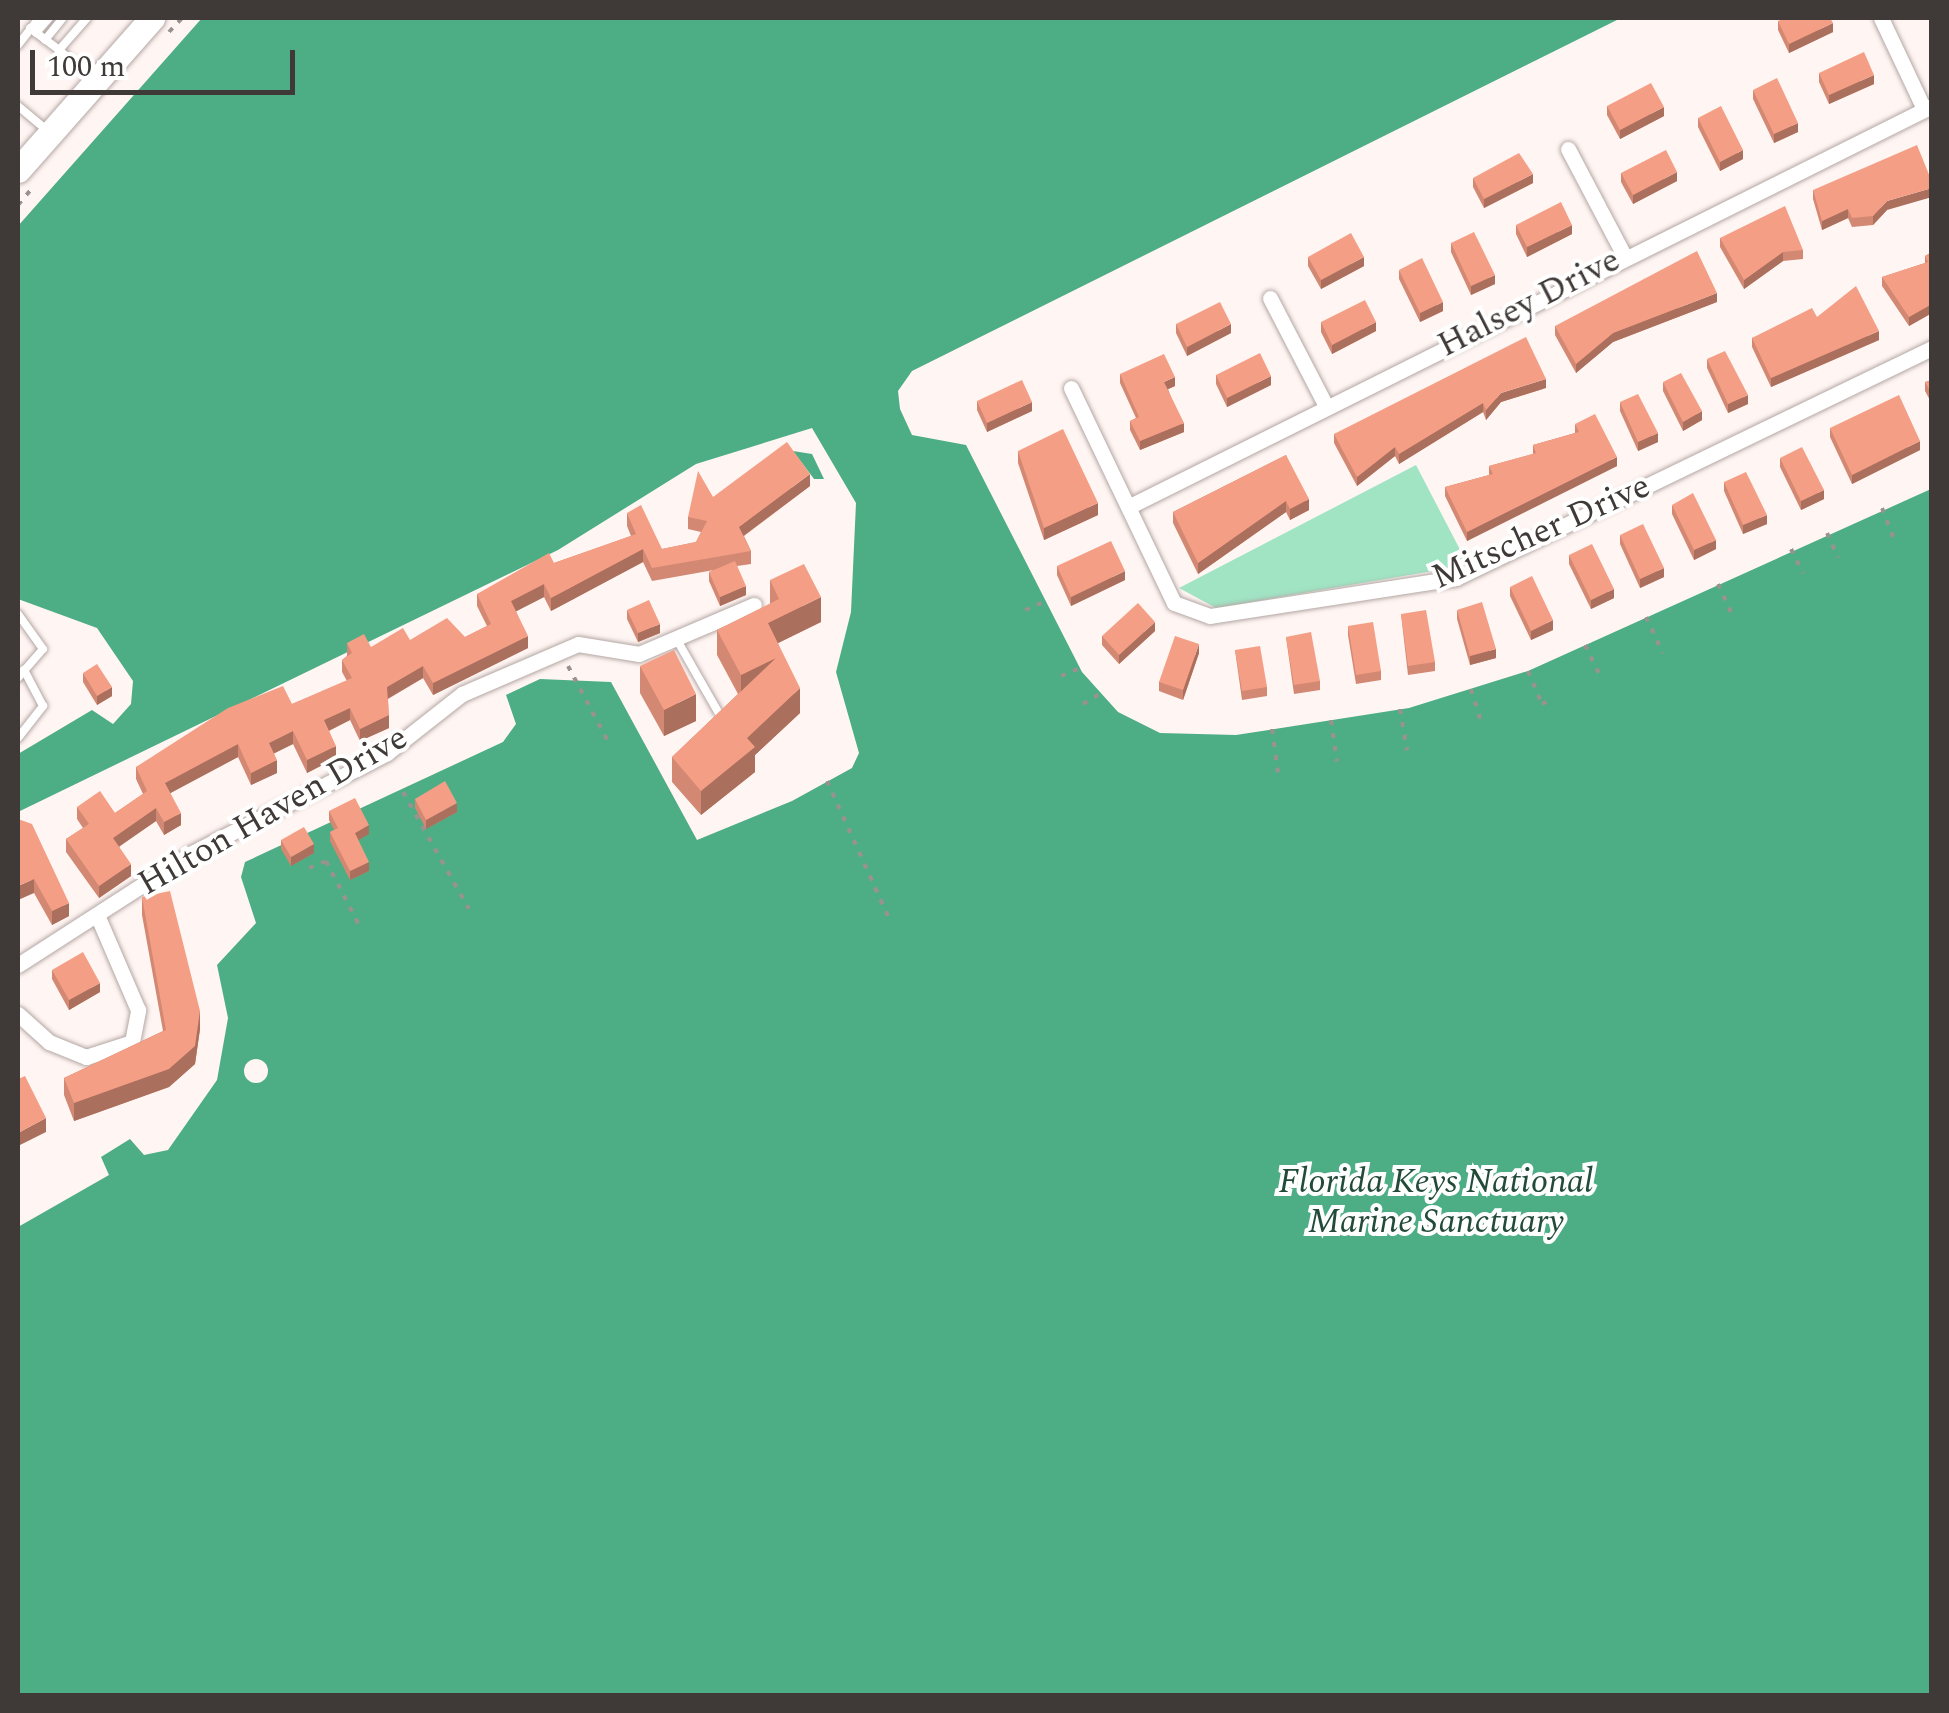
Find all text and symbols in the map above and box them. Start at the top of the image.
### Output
scale bar [35,30,300,92]
text: 100 m [47,44,125,90]
street label: Halsey Drive [1431,239,1627,367]
street label: Mitscher Drive [1425,465,1657,599]
street label: Hilton Haven Drive [131,717,415,905]
park label: Florida Keys National Marine Sanctuary [1279,1161,1593,1243]

